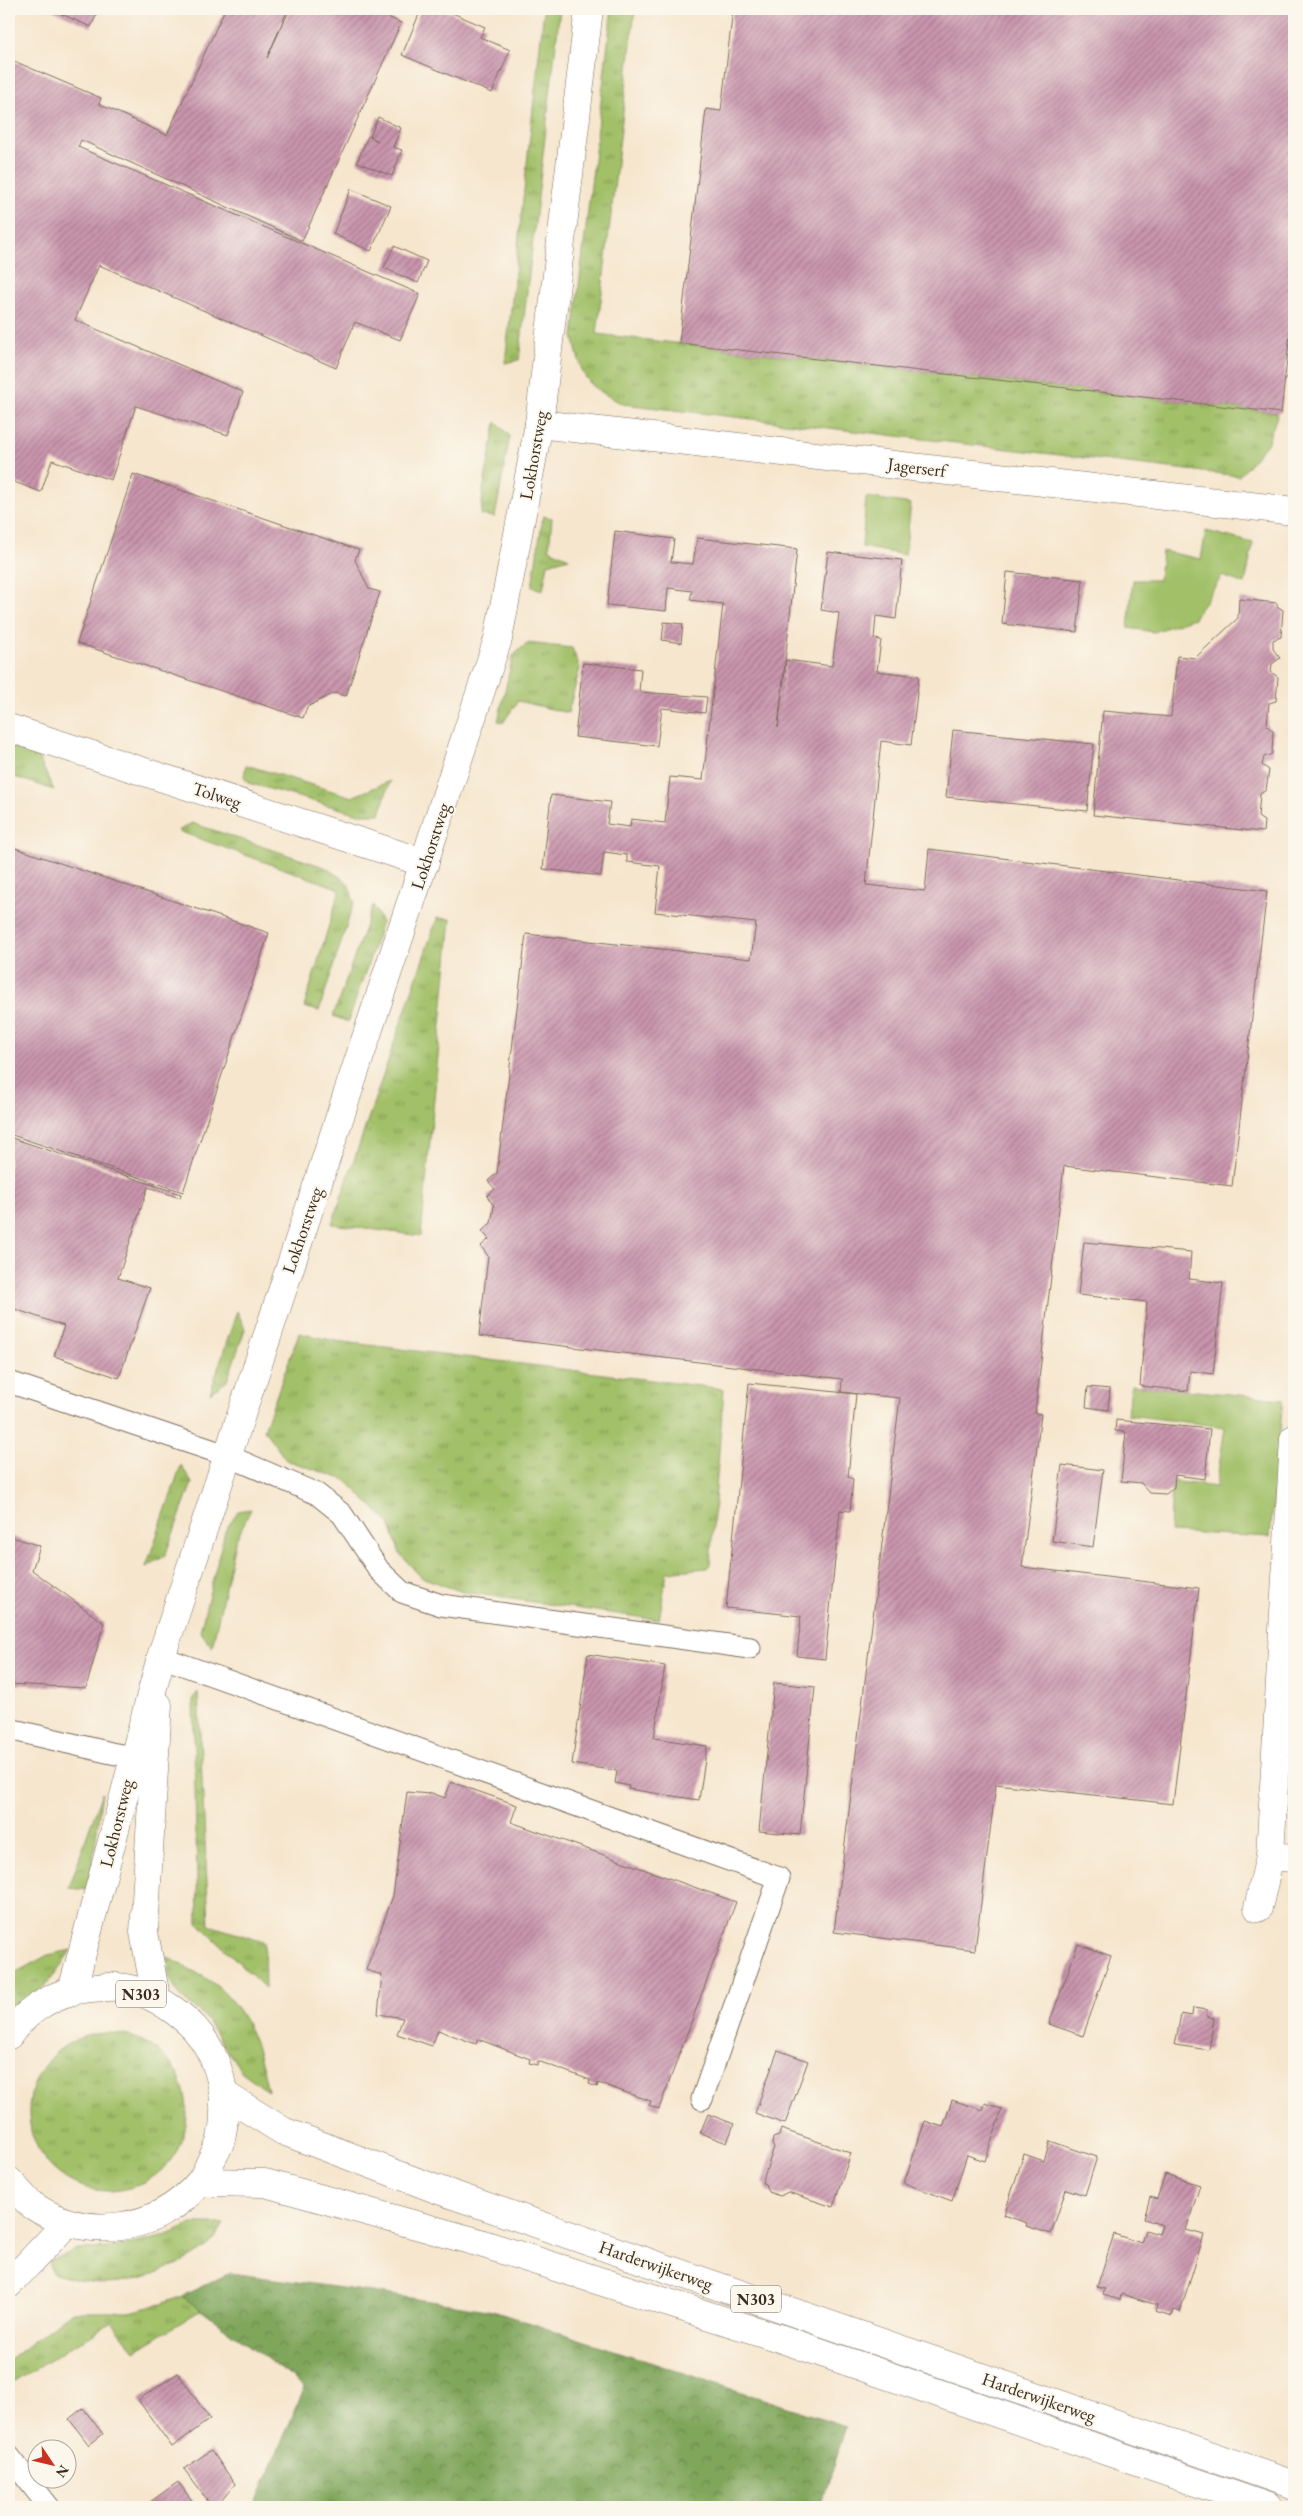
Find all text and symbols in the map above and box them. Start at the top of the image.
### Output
street label: Lokhorstweg [514,409,552,501]
street label: Jagerserf [884,452,950,482]
street label: Tolweg [190,776,244,814]
street label: Lokhorstweg [405,799,455,892]
street label: Lokhorstweg [276,1184,328,1276]
street label: Lokhorstweg [94,1776,138,1869]
road number: N303 [116,1980,166,2008]
street label: Harderwijkerweg [596,2235,716,2295]
road number: N303 [731,2286,781,2312]
street label: Harderwijkerweg [979,2367,1099,2427]
north arrow [28,2438,78,2488]
text: N [52,2462,73,2482]

